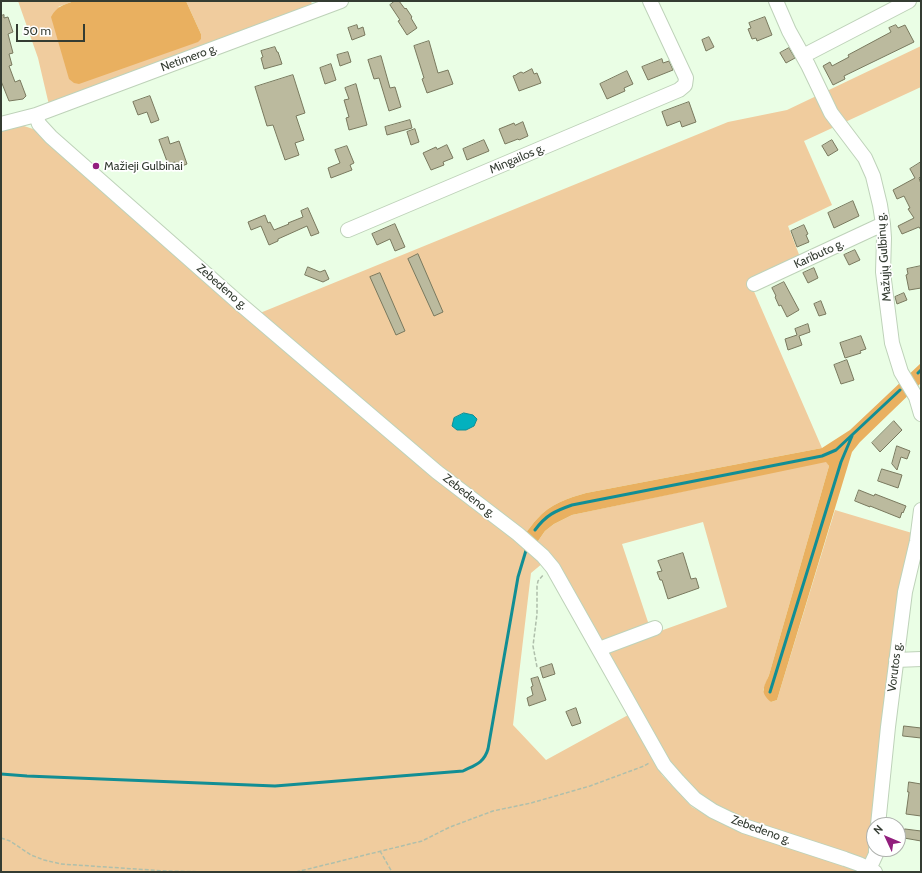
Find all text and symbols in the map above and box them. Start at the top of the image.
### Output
scale bar [18,16,87,42]
text: 50 m [23,23,51,38]
street label: Netimero g. [159,41,219,75]
street label: Mingailos g. [487,141,547,177]
place label: Mažieji Gulbinai [104,159,183,173]
marker: Mažieji Gulbinai [91,161,101,171]
street label: Mažųjų Gulbinų g. [874,212,894,302]
street label: Kaributo g. [792,236,846,272]
street label: Zebedeno g. [194,261,250,313]
street label: Zebedeno g. [440,471,498,521]
street label: Vorutos g. [885,641,905,693]
street label: Zebedeno g. [729,813,793,847]
north arrow [866,817,906,857]
text: N [870,822,886,837]

